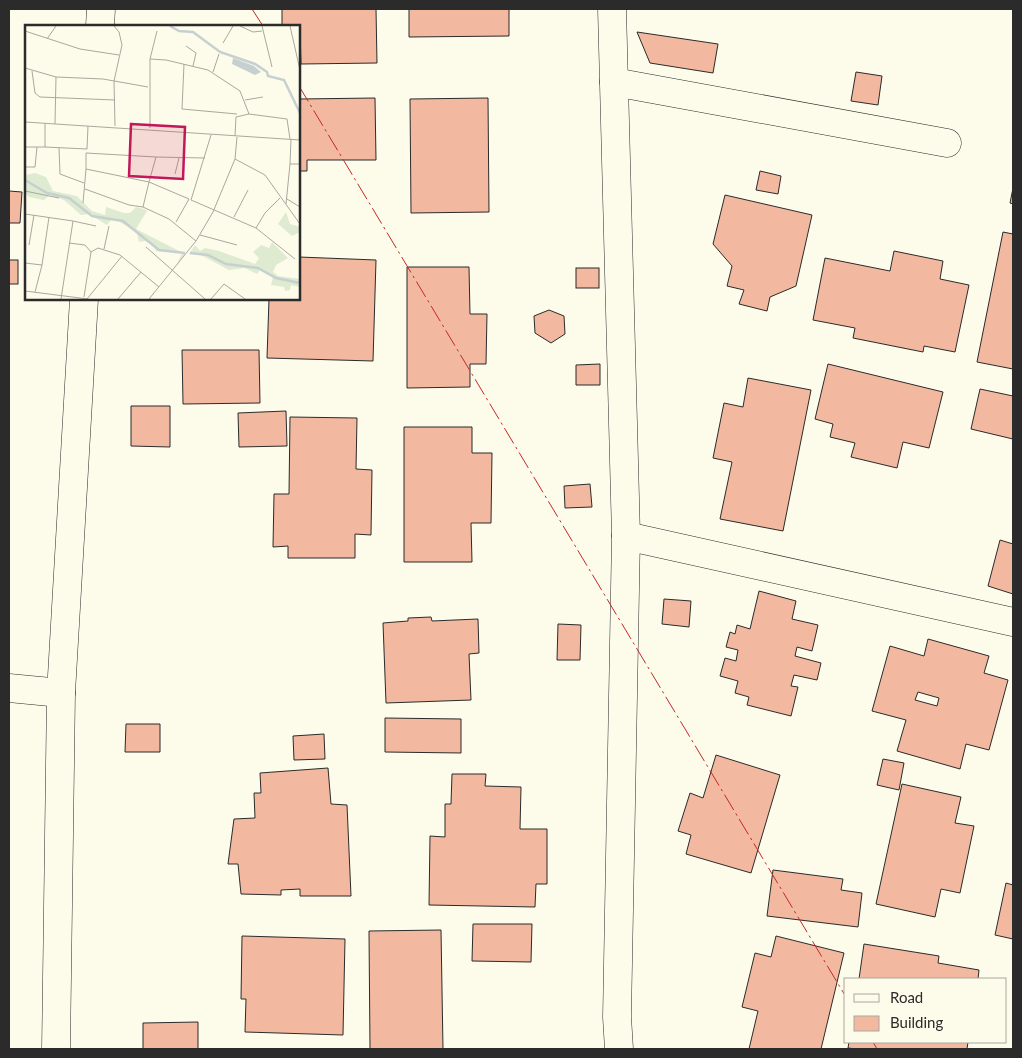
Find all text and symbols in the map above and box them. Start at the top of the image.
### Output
inset map [25,25,300,300]
legend [844,978,1007,1043]
text: Road [890,988,923,1006]
text: Building [890,1013,943,1031]

